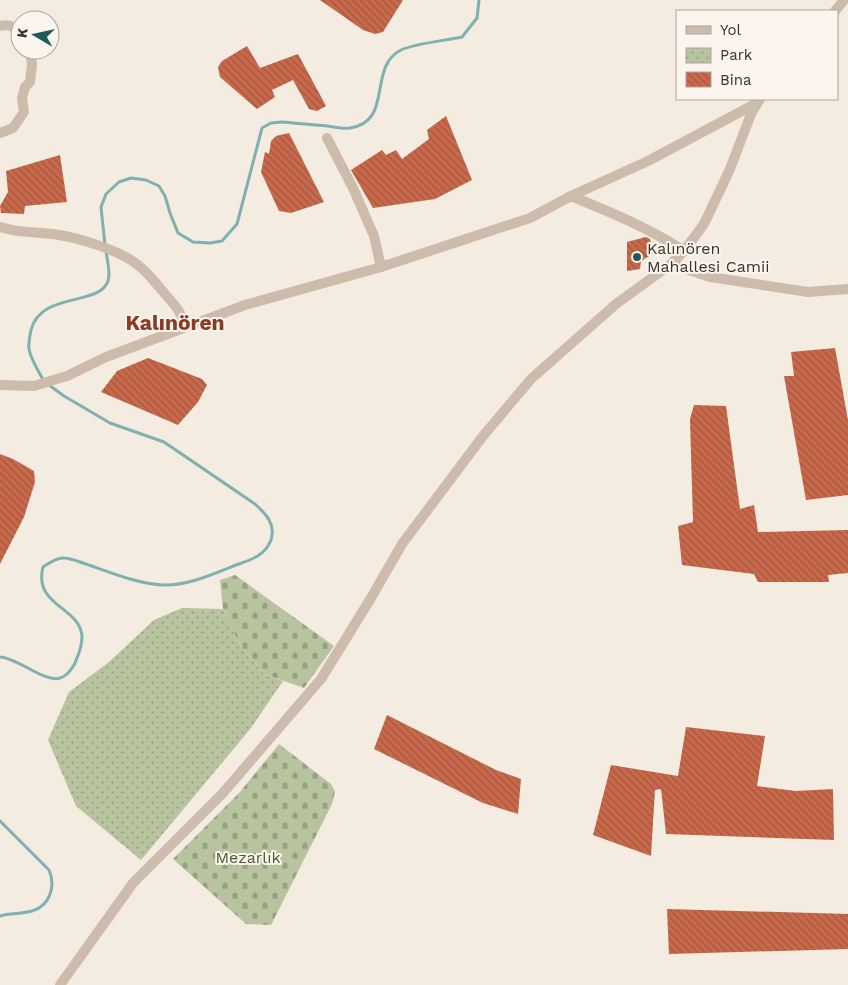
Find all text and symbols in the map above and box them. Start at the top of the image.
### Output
north arrow [10,10,60,60]
legend [676,10,838,100]
text: Yol [720,21,742,39]
text: K [13,27,31,39]
text: Park [720,46,753,64]
text: Bina [720,71,752,89]
place label: Kalınören Mahallesi Camii [647,239,770,276]
marker: Kalınören Mahallesi Camii [631,251,643,263]
district label: Kalınören [125,310,225,335]
park label: Mezarlık [215,848,281,867]

